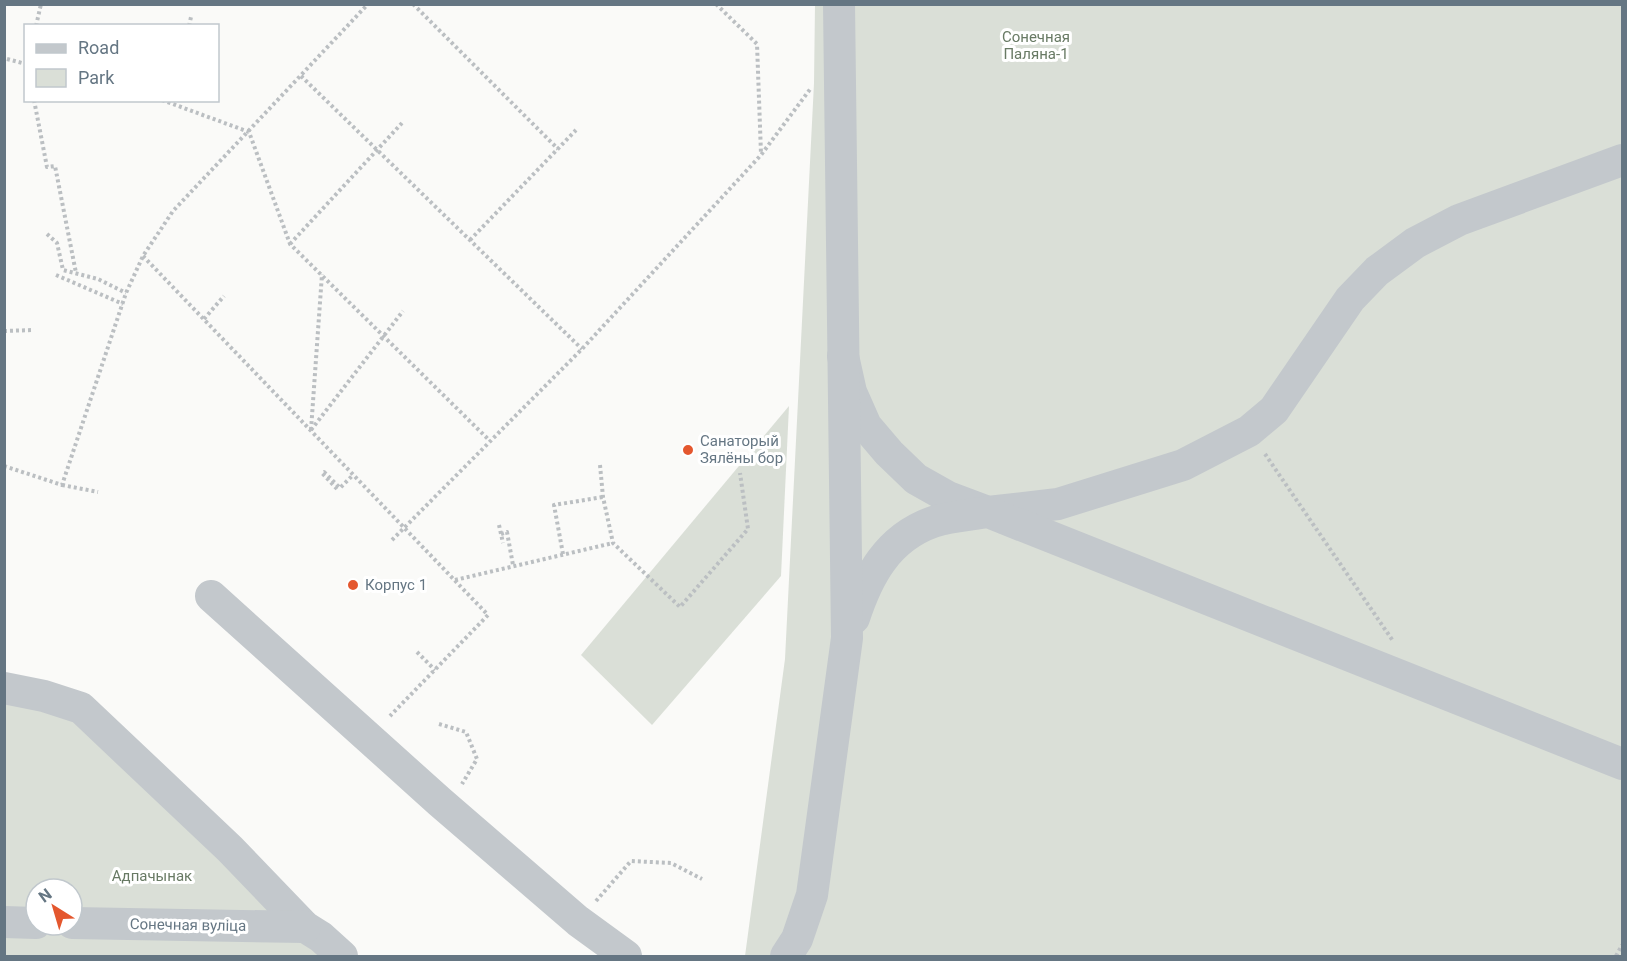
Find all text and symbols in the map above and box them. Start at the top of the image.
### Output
legend [24,24,219,102]
park label: Сонечная Паляна-1 [1002,28,1070,63]
text: Road [78,37,119,58]
text: Park [78,67,115,88]
place label: Санаторый Зялёны бор [700,432,783,467]
marker: Санаторый Зялёны бор [681,443,695,457]
place label: Корпус 1 [365,576,427,594]
marker: Корпус 1 [346,578,360,592]
park label: Адпачынак [112,867,192,885]
north arrow [24,877,84,937]
text: N [35,884,56,906]
street label: Сонечная вуліца [130,915,246,935]

